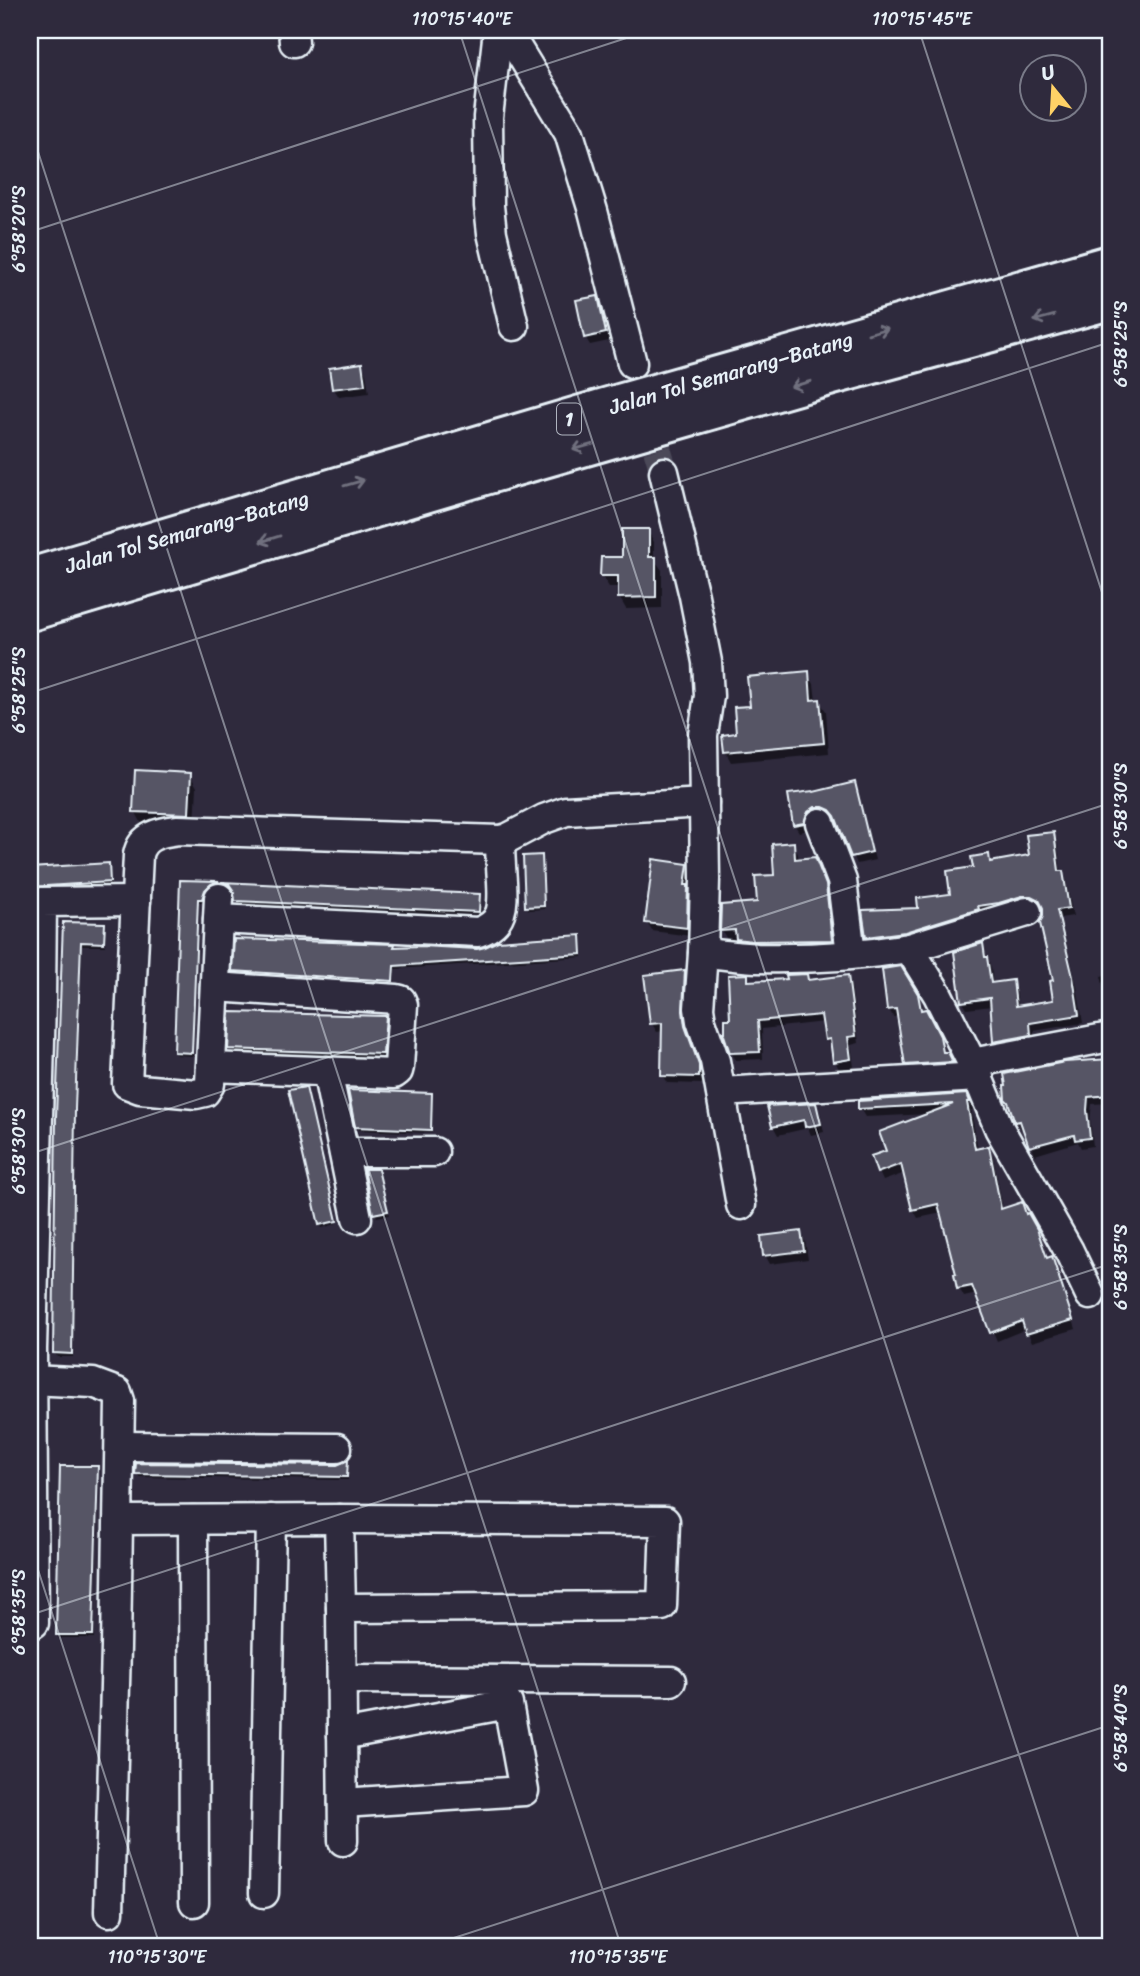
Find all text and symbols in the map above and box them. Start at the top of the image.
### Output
text: 110°15'40"E [412,3,513,35]
text: 110°15'45"E [872,3,973,35]
north arrow [1018,52,1088,122]
text: U [1037,54,1060,90]
text: 6°58'20"S [3,185,35,273]
text: 6°58'25"S [1105,301,1137,387]
one-way arrow [1034,312,1056,325]
street label: Jalan Tol Semarang–Batang [604,320,858,426]
one-way arrow [866,324,889,337]
one-way arrow [791,379,813,392]
road number: 1 [557,404,581,434]
one-way arrow [572,441,594,454]
one-way arrow [342,475,364,488]
street label: Jalan Tol Semarang–Batang [60,479,314,585]
one-way arrow [260,533,282,546]
text: 6°58'25"S [3,647,35,733]
text: 6°58'30"S [1105,763,1137,849]
text: 6°58'30"S [3,1108,35,1194]
text: 6°58'35"S [1105,1224,1137,1310]
text: 6°58'35"S [3,1569,35,1655]
text: 6°58'40"S [1105,1684,1137,1772]
text: 110°15'30"E [108,1941,207,1973]
text: 110°15'35"E [569,1941,668,1973]

